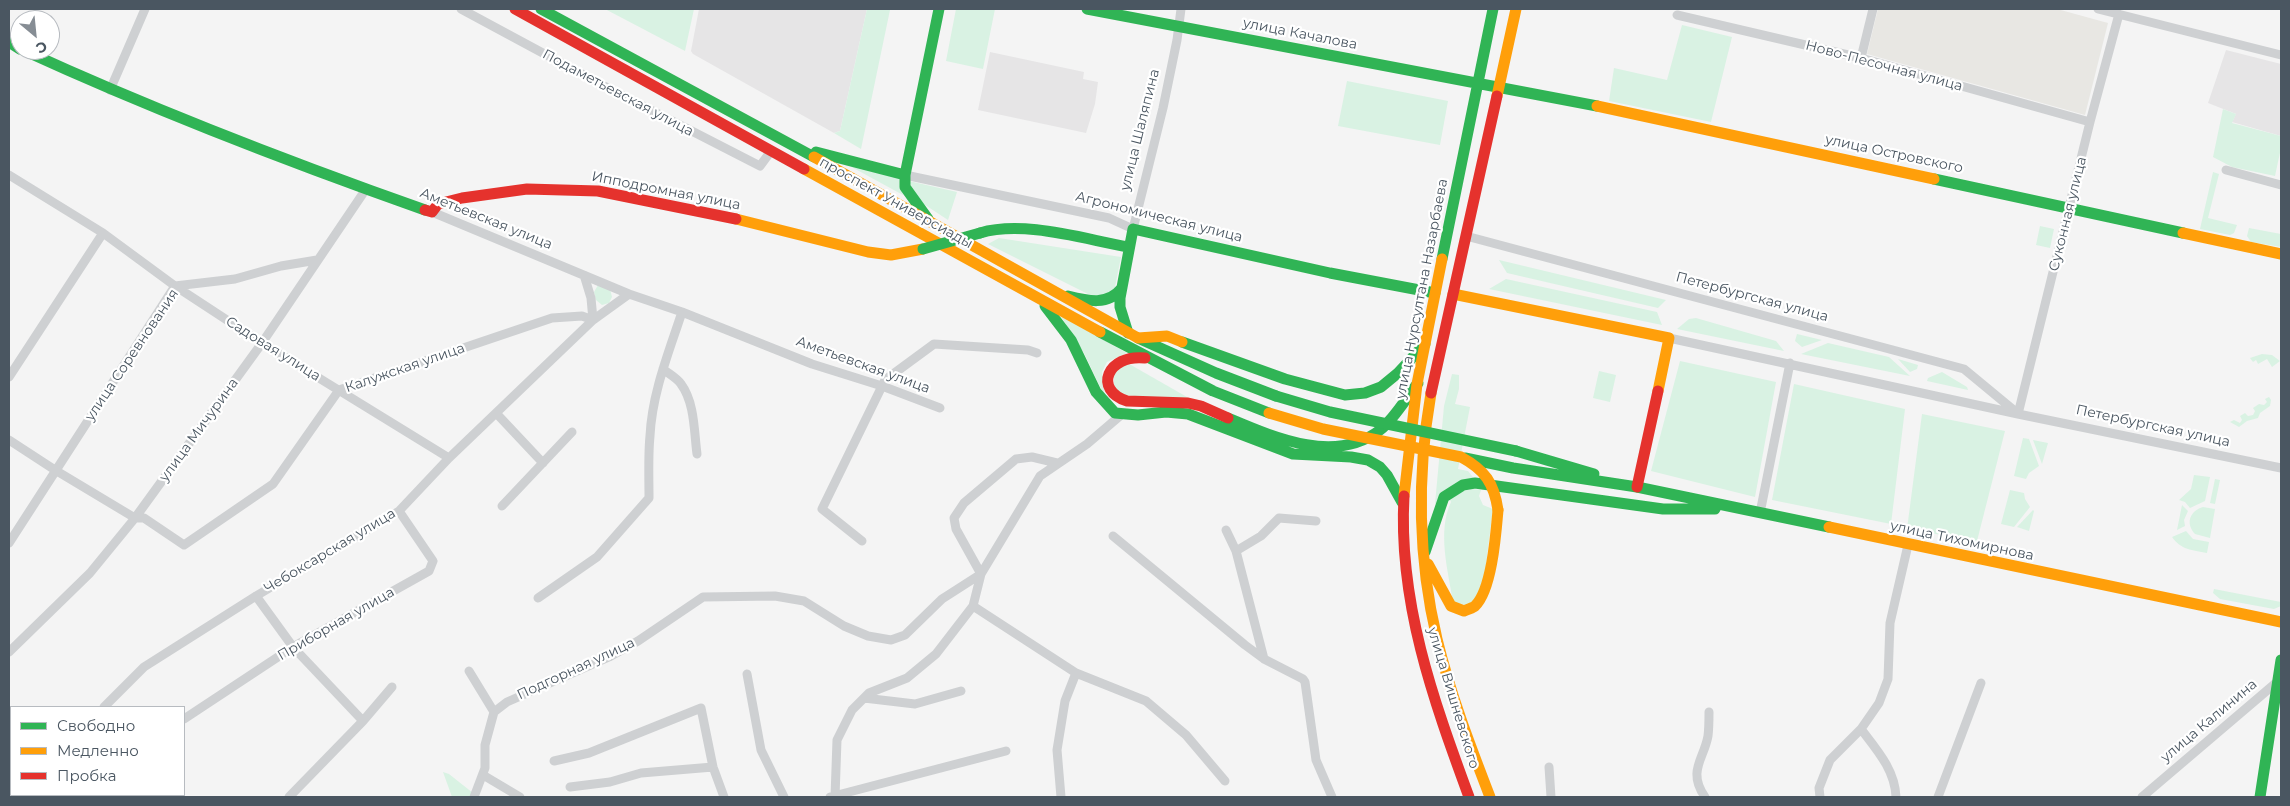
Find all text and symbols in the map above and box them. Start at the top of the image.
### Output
north arrow [10,10,60,60]
street label: улица Качалова [1241,15,1359,53]
text: С [33,37,50,58]
street label: Ново-Песочная улица [1804,37,1964,95]
street label: Подаметьевская улица [540,46,696,140]
street label: улица Шаляпина [1117,67,1163,193]
street label: улица Островского [1824,131,1964,177]
street label: проспект Универсиады [816,154,976,252]
street label: Суконная улица [2046,155,2090,273]
street label: Ипподромная улица [590,168,742,214]
street label: улица Нурсултана Назарбаева [1392,177,1452,401]
street label: Аметьевская улица [417,185,555,253]
street label: Агрономическая улица [1074,188,1244,246]
street label: Петербургская улица [1674,269,1830,325]
street label: улица Соревнования [82,286,182,424]
street label: Садовая улица [222,313,324,385]
street label: Аметьевская улица [794,333,932,397]
street label: Калужская улица [343,340,467,396]
street label: улица Мичурина [156,375,242,485]
street label: Петербургская улица [2074,401,2232,451]
street label: Чебоксарская улица [261,505,399,597]
street label: улица Тихомирнова [1889,518,2035,564]
street label: Приборная улица [275,584,397,664]
street label: улица Вишневского [1423,625,1483,771]
street label: Подгорная улица [515,634,637,704]
street label: улица Калинина [2158,676,2260,766]
legend [10,706,185,796]
text: Свободно [57,716,135,735]
text: Медленно [57,741,139,760]
text: Пробка [57,766,116,785]

